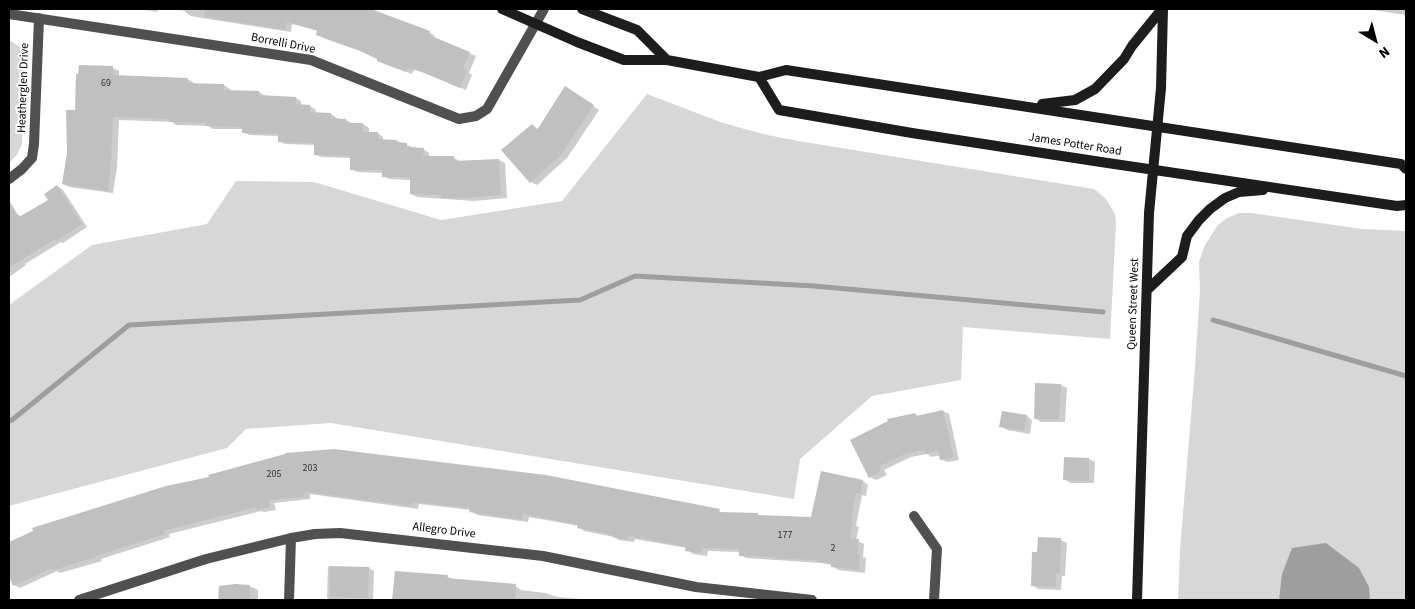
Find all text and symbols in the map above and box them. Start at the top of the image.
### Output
north arrow [1350,15,1400,65]
street label: Borrelli Drive [250,31,316,57]
text: N [1374,41,1394,63]
street label: Heatherglen Drive [15,43,33,133]
house number: 69 [101,78,111,90]
street label: James Potter Road [1027,131,1123,159]
street label: Queen Street West [1125,258,1143,350]
house number: 203 [303,463,317,475]
house number: 205 [267,469,281,481]
street label: Allegro Drive [412,520,476,542]
house number: 177 [778,530,792,542]
house number: 2 [831,543,835,555]

